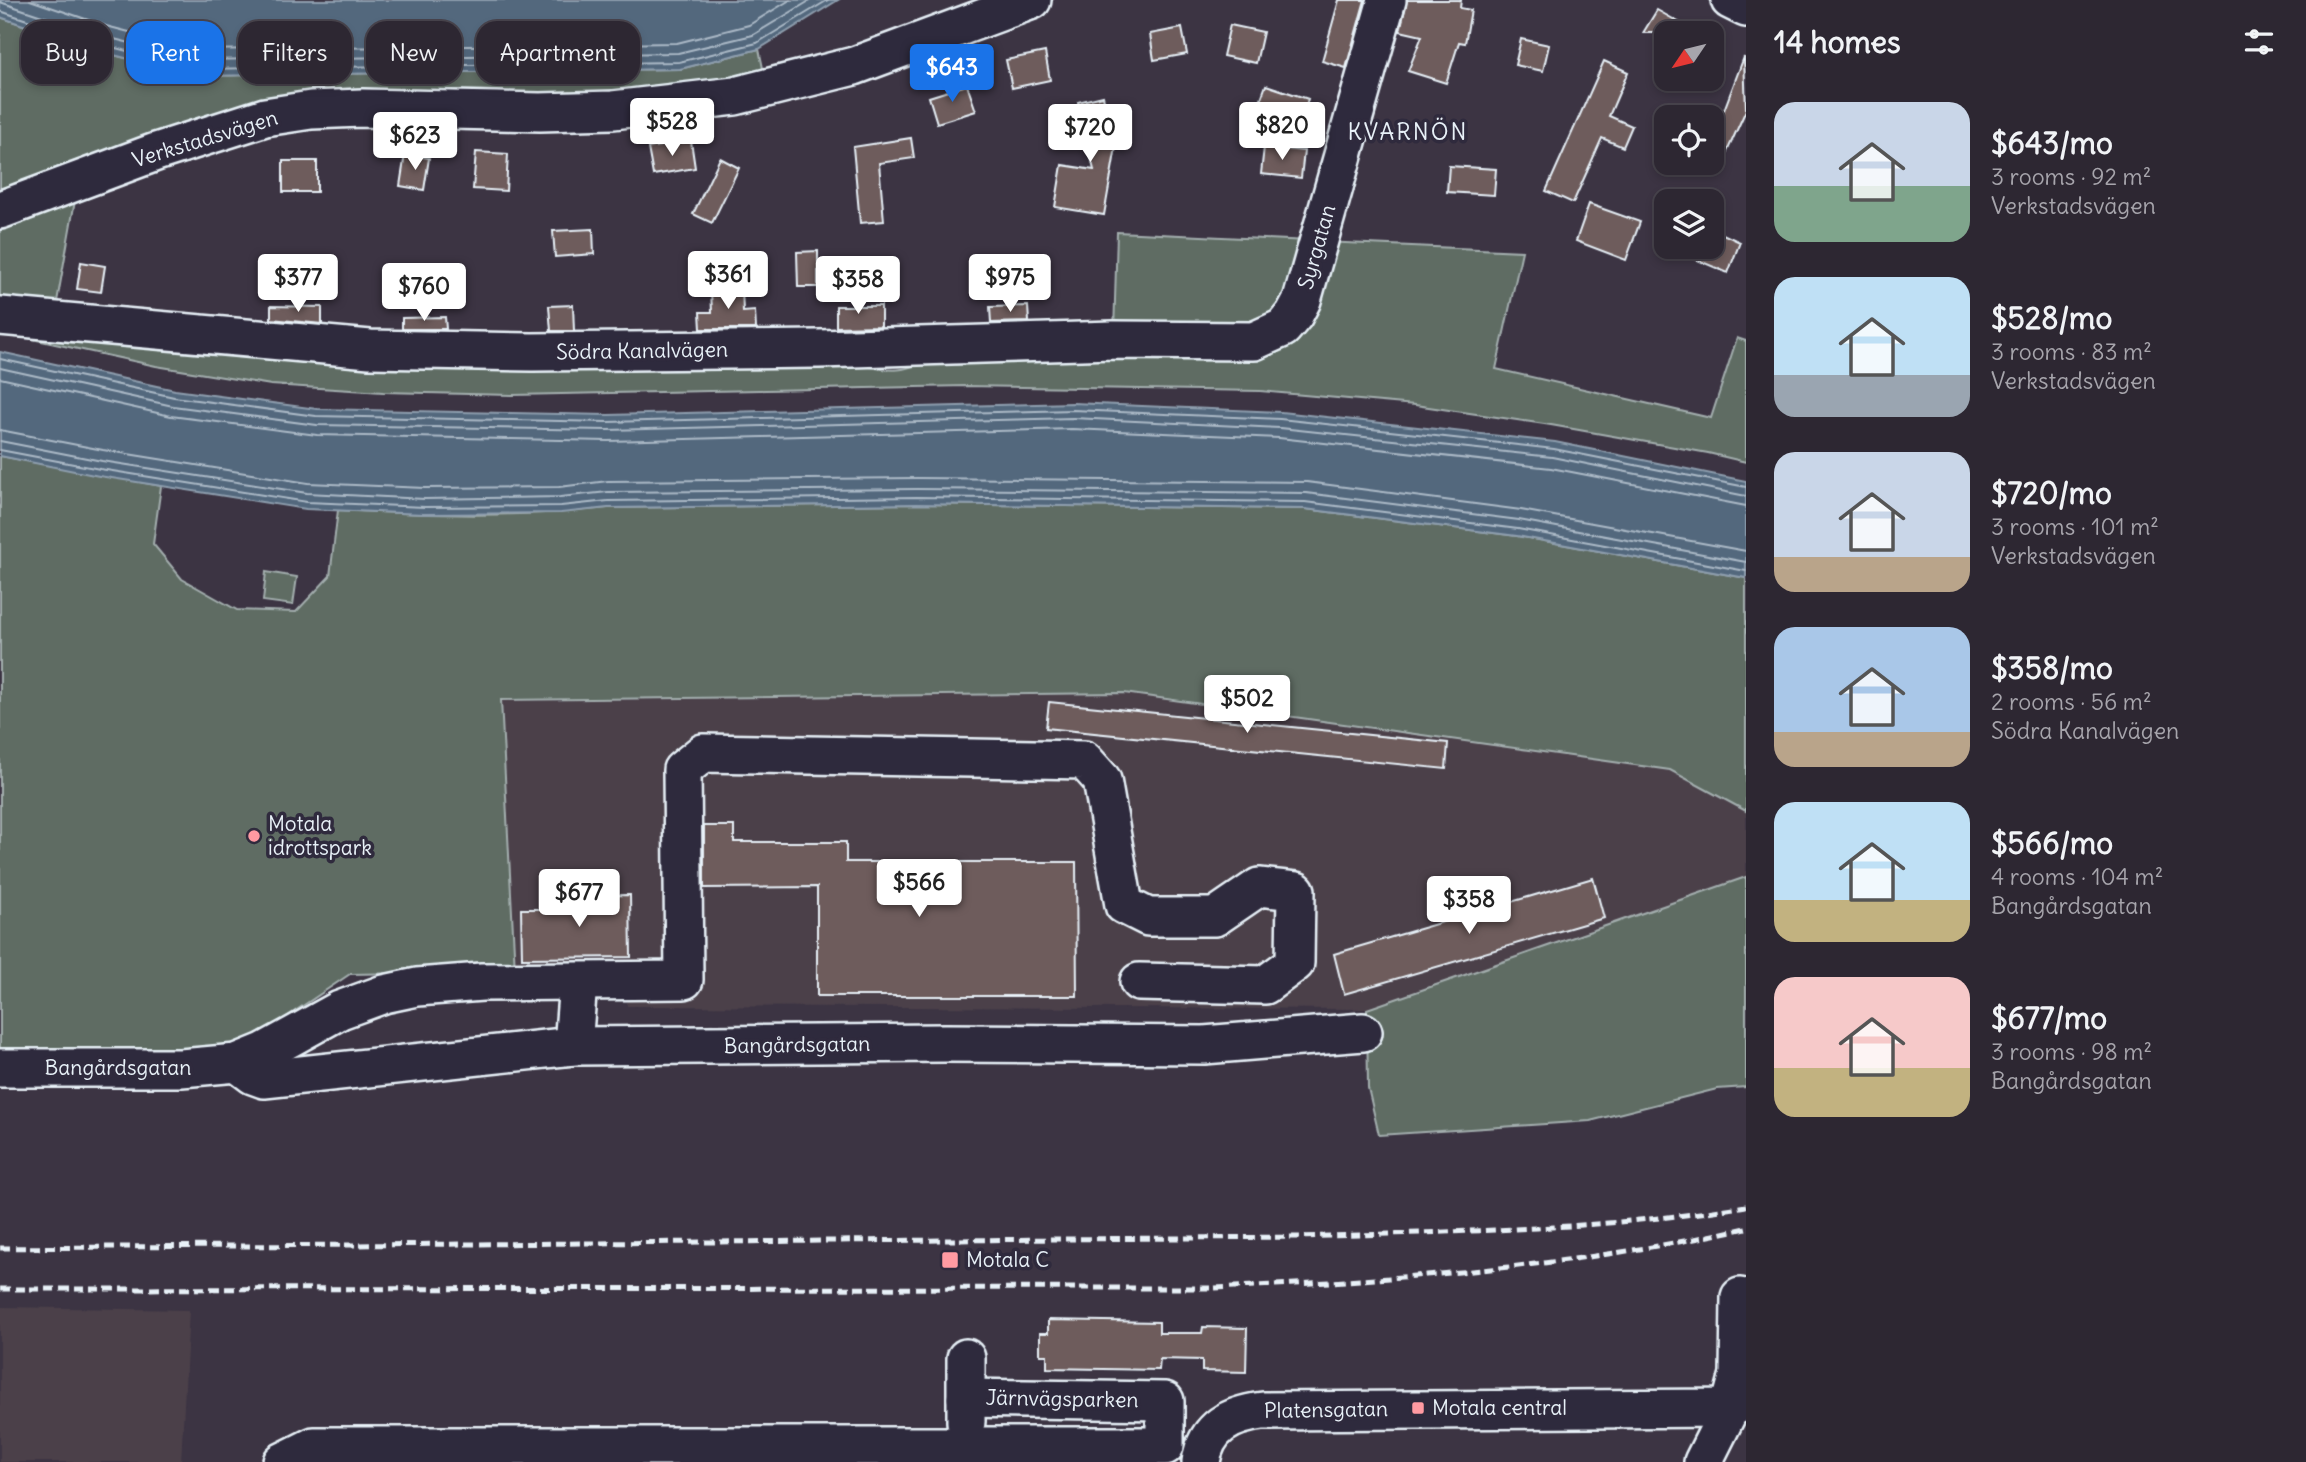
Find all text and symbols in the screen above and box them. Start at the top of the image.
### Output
chip: Buy [21,21,112,84]
chip: Rent [126,21,224,84]
chip: Filters [238,21,352,84]
chip: New [366,21,462,84]
chip: Apartment [476,21,640,84]
north arrow [1654,21,1724,91]
map controls [1654,21,1724,259]
text: 14 homes [1774,23,1901,61]
icon: filters [2240,23,2278,61]
pin: $643 [911,44,993,104]
text: $643 [926,52,978,81]
pin: $528 [631,99,713,158]
pin: $820 [1241,102,1323,162]
street label: Verkstadsvägen [129,104,281,173]
pin: $720 [1049,104,1131,164]
button: locate [1654,105,1724,175]
text: $528 [646,106,698,135]
text: $820 [1255,110,1309,139]
text: $720 [1064,112,1116,141]
pin: $623 [374,113,456,172]
district label: KVARNÖN [1348,117,1468,146]
text: $623 [389,120,441,149]
text: $643/mo [1991,124,2113,162]
icon: home [1830,130,1914,214]
text: 3 rooms · 92 m² [1991,162,2151,191]
button: layers [1654,189,1724,259]
text: Verkstadsvägen [1991,191,2156,220]
street label: Syrgatan [1292,201,1341,292]
pin: $361 [687,252,769,311]
pin: $377 [257,254,339,314]
pin: $975 [969,254,1051,314]
pin: $358 [817,256,899,316]
text: $361 [704,259,752,288]
text: $377 [274,262,322,291]
text: $975 [985,262,1035,291]
pin: $760 [383,264,465,323]
text: $358 [832,264,884,293]
text: $760 [398,271,450,300]
text: $528/mo [1991,299,2112,337]
icon: home [1830,305,1914,389]
street label: Södra Kanalvägen [556,336,728,365]
text: 3 rooms · 83 m² [1991,337,2152,366]
text: Verkstadsvägen [1991,366,2156,395]
text: $720/mo [1991,474,2112,512]
icon: home [1830,480,1914,564]
text: 3 rooms · 101 m² [1991,512,2159,541]
text: Verkstadsvägen [1991,541,2156,570]
text: $358/mo [1991,649,2113,687]
icon: home [1830,655,1914,739]
pin: $502 [1206,676,1288,735]
text: $502 [1220,683,1274,712]
text: 2 rooms · 56 m² [1991,687,2152,716]
text: Södra Kanalvägen [1991,716,2179,745]
place label: Motala idrottspark [268,810,372,861]
text: $566/mo [1991,824,2113,862]
marker: Motala idrottspark [246,828,262,844]
icon: home [1830,830,1914,914]
pin: $566 [878,860,960,919]
text: 4 rooms · 104 m² [1991,862,2163,891]
text: $566 [893,867,945,896]
pin: $677 [538,870,620,929]
pin: $358 [1428,876,1510,936]
text: $677 [555,877,603,906]
text: $358 [1443,884,1495,913]
text: Bangårdsgatan [1991,891,2152,920]
text: $677/mo [1991,999,2107,1037]
icon: home [1830,1005,1914,1089]
street label: Bangårdsgatan [723,1030,871,1059]
text: 3 rooms · 98 m² [1991,1037,2152,1066]
street label: Bangårdsgatan [45,1054,191,1081]
text: Bangårdsgatan [1991,1066,2152,1095]
place label: Motala C [966,1246,1049,1273]
marker: Motala C [940,1250,960,1270]
street label: Järnvägsparken [985,1384,1139,1413]
place label: Motala central [1432,1394,1567,1421]
street label: Platensgatan [1264,1395,1388,1424]
marker: Motala central [1410,1400,1426,1416]

